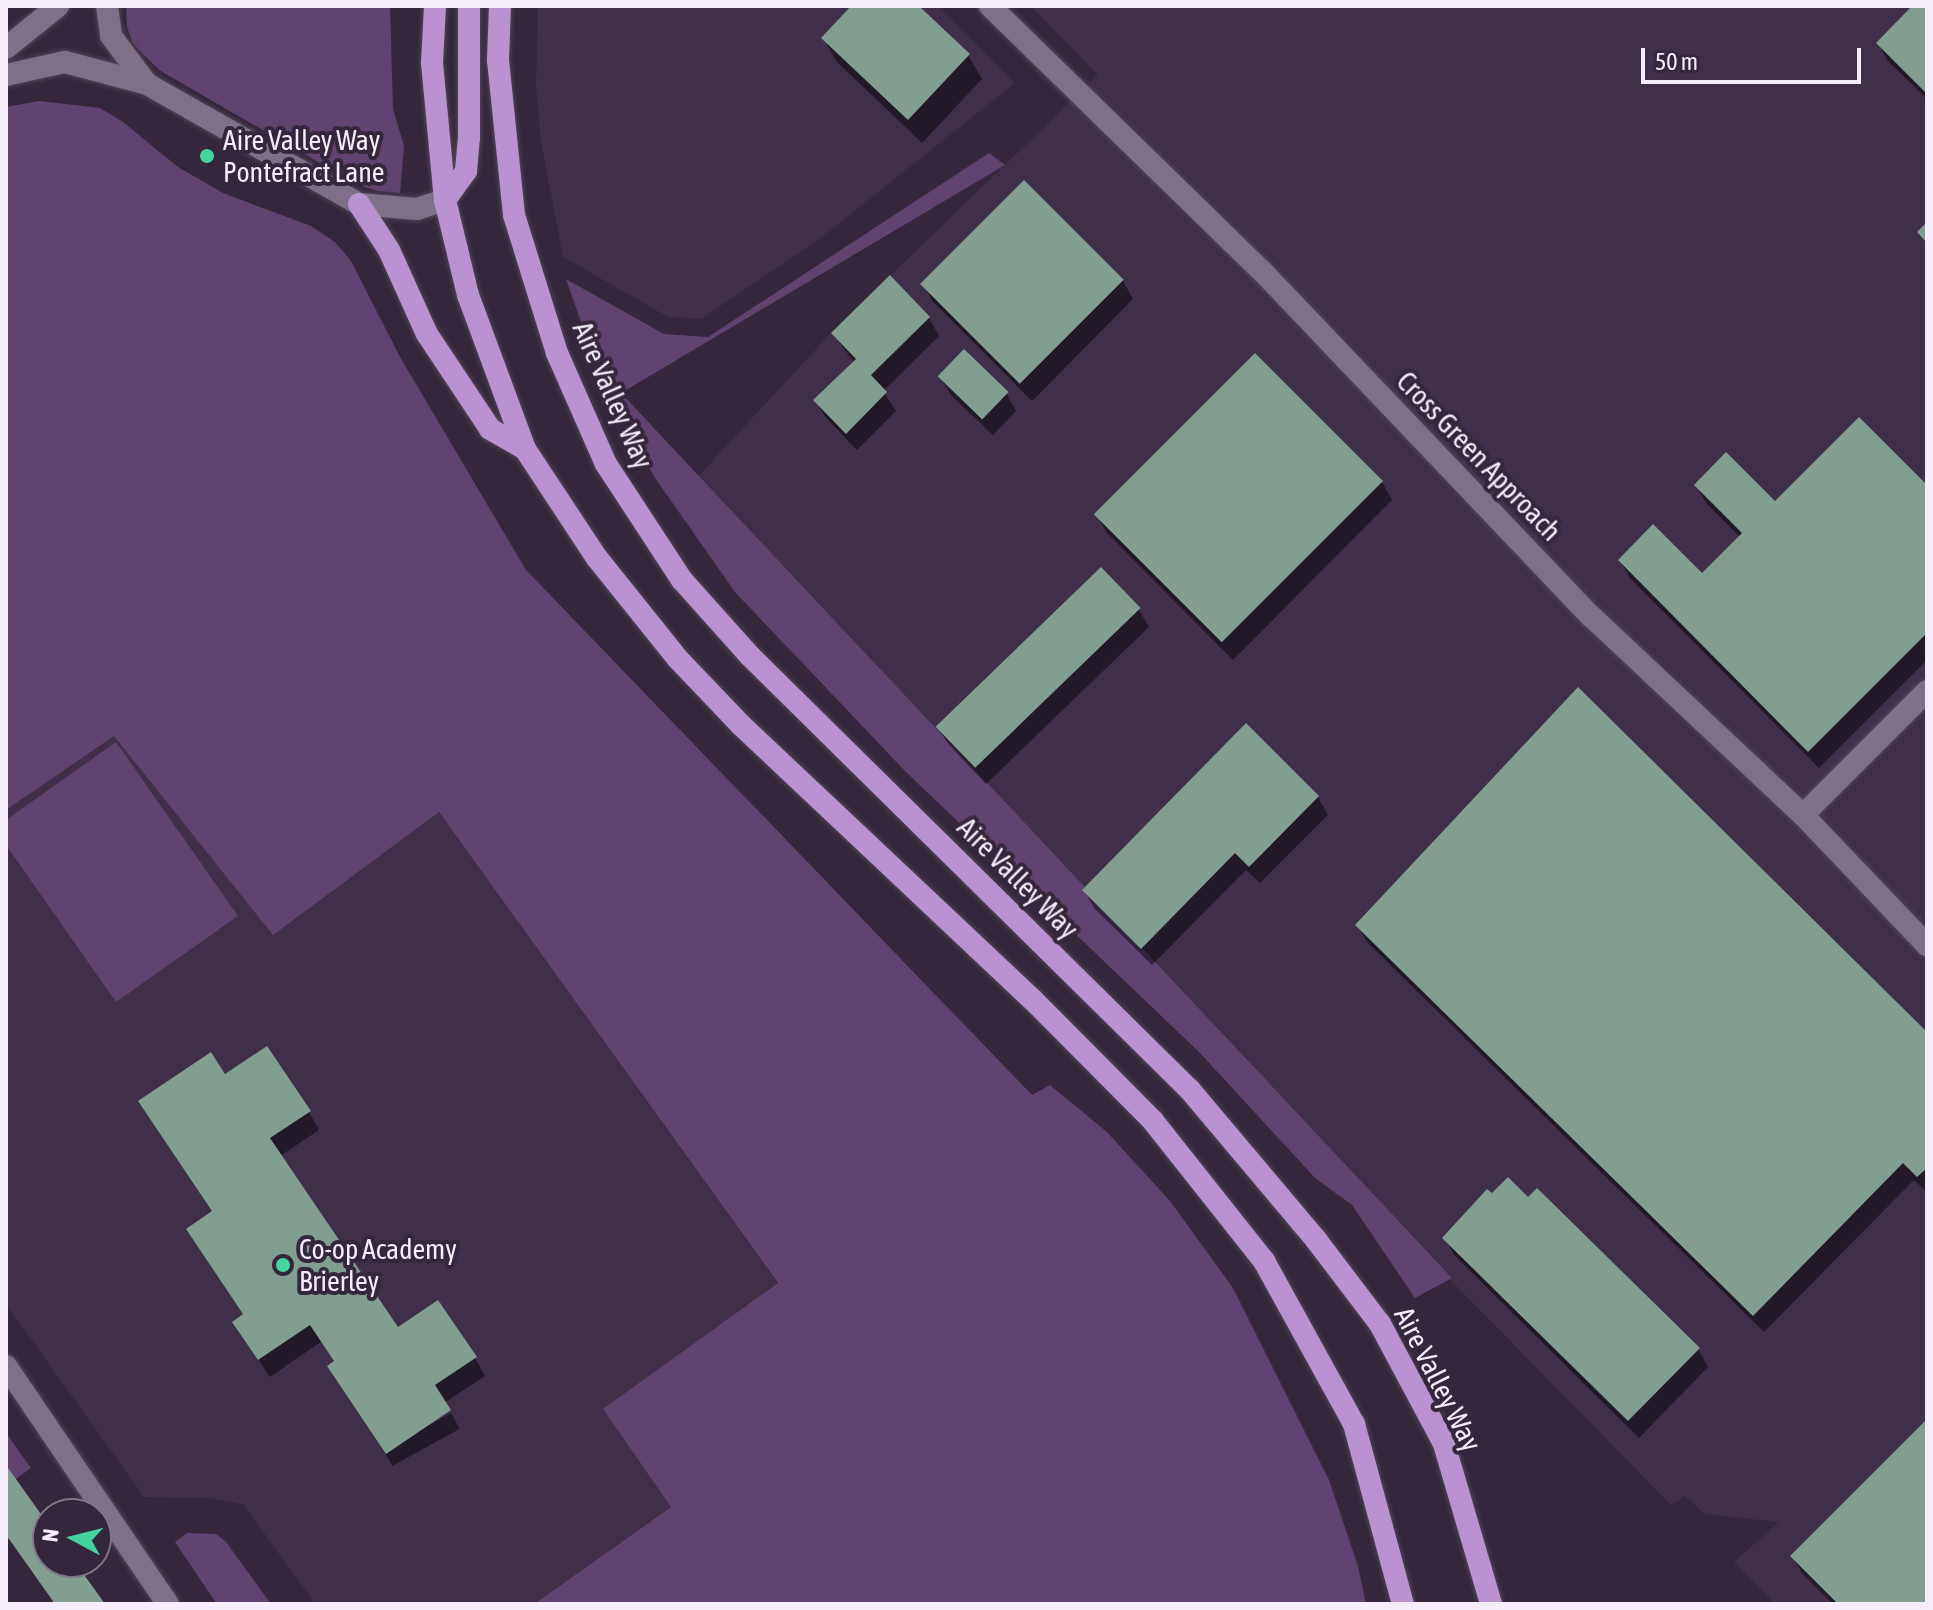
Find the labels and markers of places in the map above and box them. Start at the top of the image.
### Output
place label: Aire Valley Way Pontefract Lane [223,123,385,189]
marker: Aire Valley Way Pontefract Lane [198,147,216,165]
place label: Co-op Academy Brierley [299,1232,457,1298]
marker: Co-op Academy Brierley [274,1256,292,1274]

